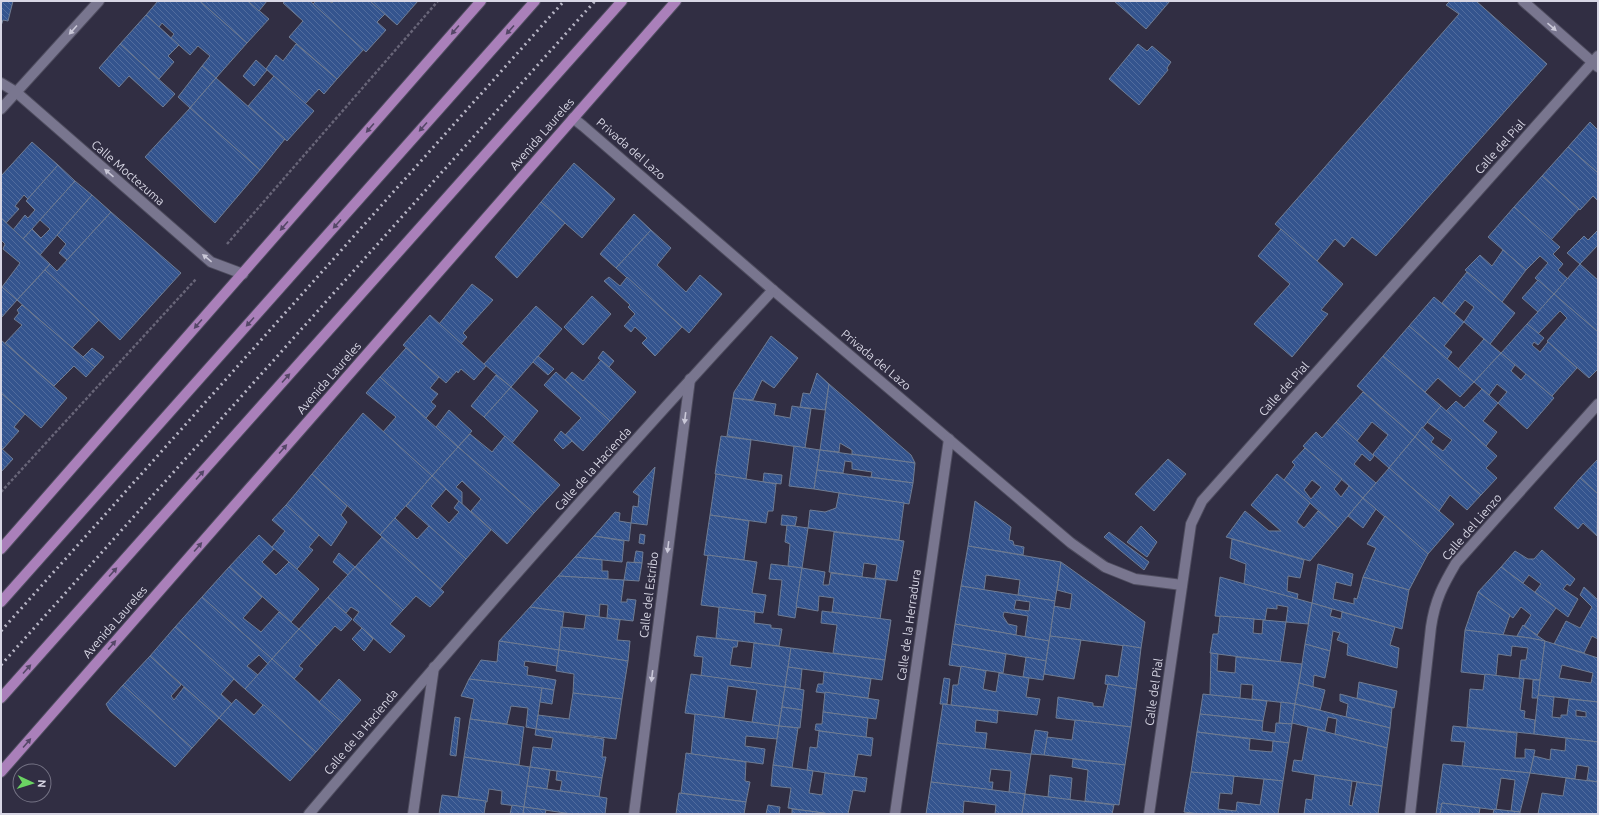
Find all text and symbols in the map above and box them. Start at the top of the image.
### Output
one-way arrow [1547,22,1558,31]
one-way arrow [68,25,78,35]
one-way arrow [505,25,514,35]
one-way arrow [451,26,460,35]
street label: Avenida Laureles [507,95,576,172]
street label: Privada del Lazo [594,115,668,182]
street label: Calle del Pial [1472,117,1527,176]
one-way arrow [365,123,374,134]
one-way arrow [419,123,428,132]
street label: Calle Moctezuma [89,137,167,208]
one-way arrow [104,169,114,178]
one-way arrow [332,219,341,230]
one-way arrow [280,222,289,231]
one-way arrow [202,254,213,263]
one-way arrow [246,316,255,327]
one-way arrow [194,319,203,329]
street label: Privada del Lazo [839,327,914,392]
street label: Avenida Laureles [294,339,363,416]
street label: Calle del Pial [1256,359,1311,418]
one-way arrow [282,373,291,383]
one-way arrow [682,412,688,424]
street label: Calle de la Hacienda [552,424,633,513]
one-way arrow [279,444,288,455]
one-way arrow [195,470,205,480]
street label: Calle del Lienzo [1439,491,1504,563]
one-way arrow [665,541,671,553]
one-way arrow [193,542,202,552]
street label: Calle del Estribo [637,551,660,639]
one-way arrow [109,567,118,577]
street label: Calle de la Herradura [894,568,923,682]
street label: Avenida Laureles [80,583,149,660]
one-way arrow [108,640,117,650]
street label: Calle del Pial [1142,657,1165,727]
one-way arrow [22,664,32,674]
one-way arrow [649,670,655,682]
street label: Calle de la Hacienda [321,686,400,777]
one-way arrow [22,738,31,748]
north arrow [12,763,52,803]
text: N [36,779,48,788]

